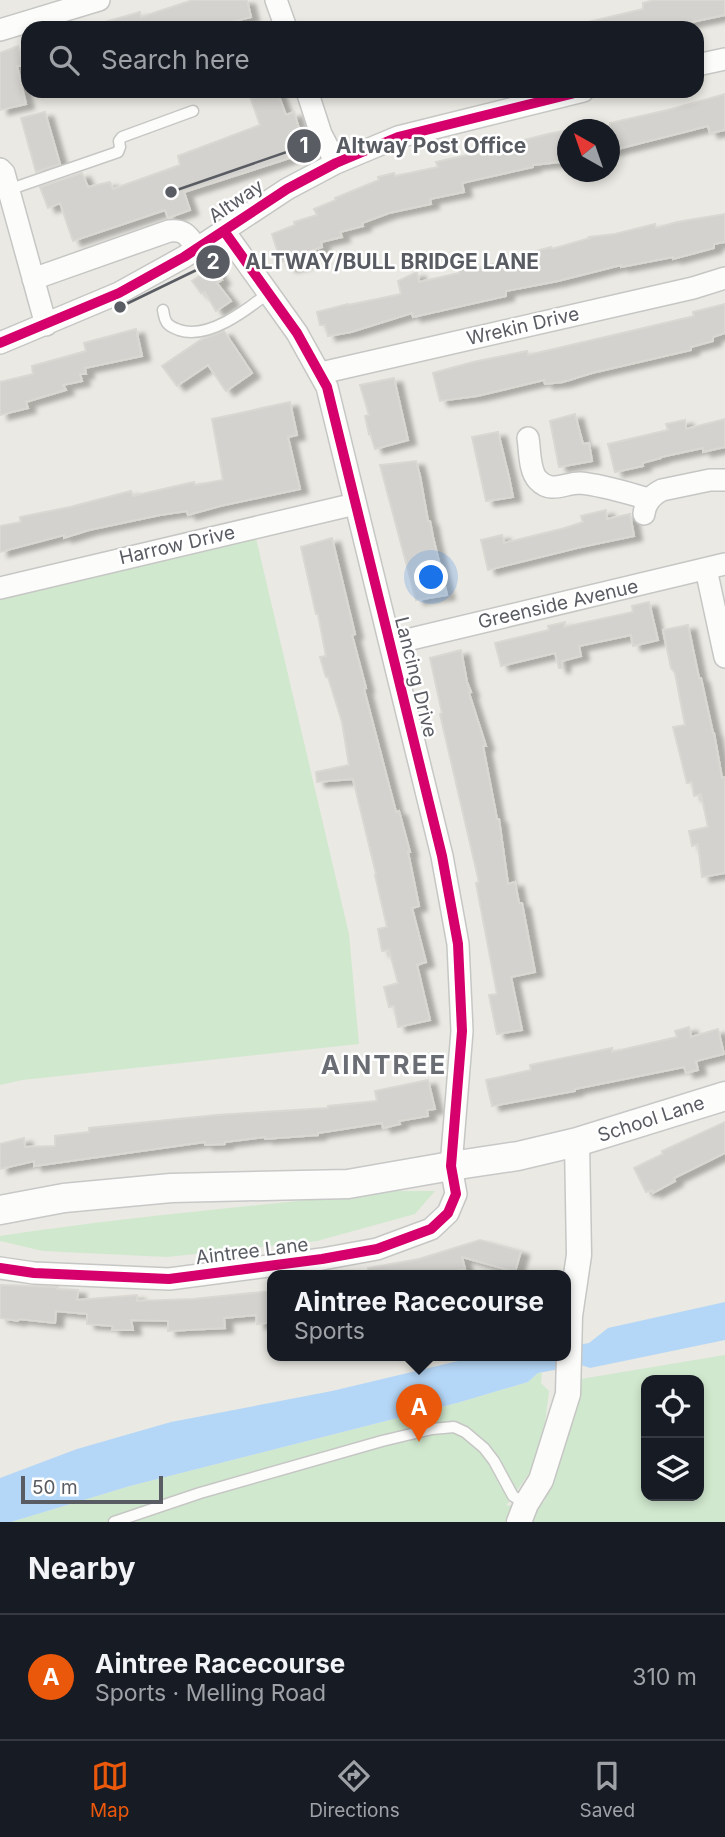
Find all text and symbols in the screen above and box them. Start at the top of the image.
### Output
search box [21,21,704,98]
icon: search [45,41,83,79]
text: Search here [101,44,250,75]
north arrow [557,119,620,182]
callout: Altway Post Office [287,125,540,167]
text: 1 [299,133,309,158]
text: Altway Post Office [336,133,526,158]
street label: Altway [204,174,268,228]
callout: ALTWAY/BULL BRIDGE LANE [196,241,553,283]
text: 2 [206,249,220,274]
text: ALTWAY/BULL BRIDGE LANE [245,249,539,274]
street label: Wrekin Drive [465,302,581,350]
street label: Harrow Drive [117,521,237,569]
your location [414,560,448,594]
street label: Greenside Avenue [476,574,640,634]
street label: Lancing Drive [390,614,442,740]
district label: AINTREE [321,1049,447,1080]
street label: School Lane [595,1091,707,1147]
street label: Aintree Lane [194,1233,310,1269]
popup [267,1270,571,1361]
text: Aintree Racecourse [294,1286,544,1317]
text: Sports [294,1317,365,1345]
map controls [641,1375,704,1501]
button: locate [641,1375,704,1438]
pin: A [396,1384,442,1442]
button: layers [641,1438,704,1501]
scale bar [21,1473,163,1505]
text: 50 m [32,1476,78,1499]
text: Nearby [28,1550,136,1586]
text: Aintree Racecourse [95,1648,345,1679]
text: A [42,1663,60,1691]
text: 310 m [632,1663,697,1691]
text: Sports · Melling Road [95,1679,326,1707]
tab: Map [90,1757,129,1822]
tab: Directions [309,1757,400,1822]
tab: Saved [579,1757,635,1822]

